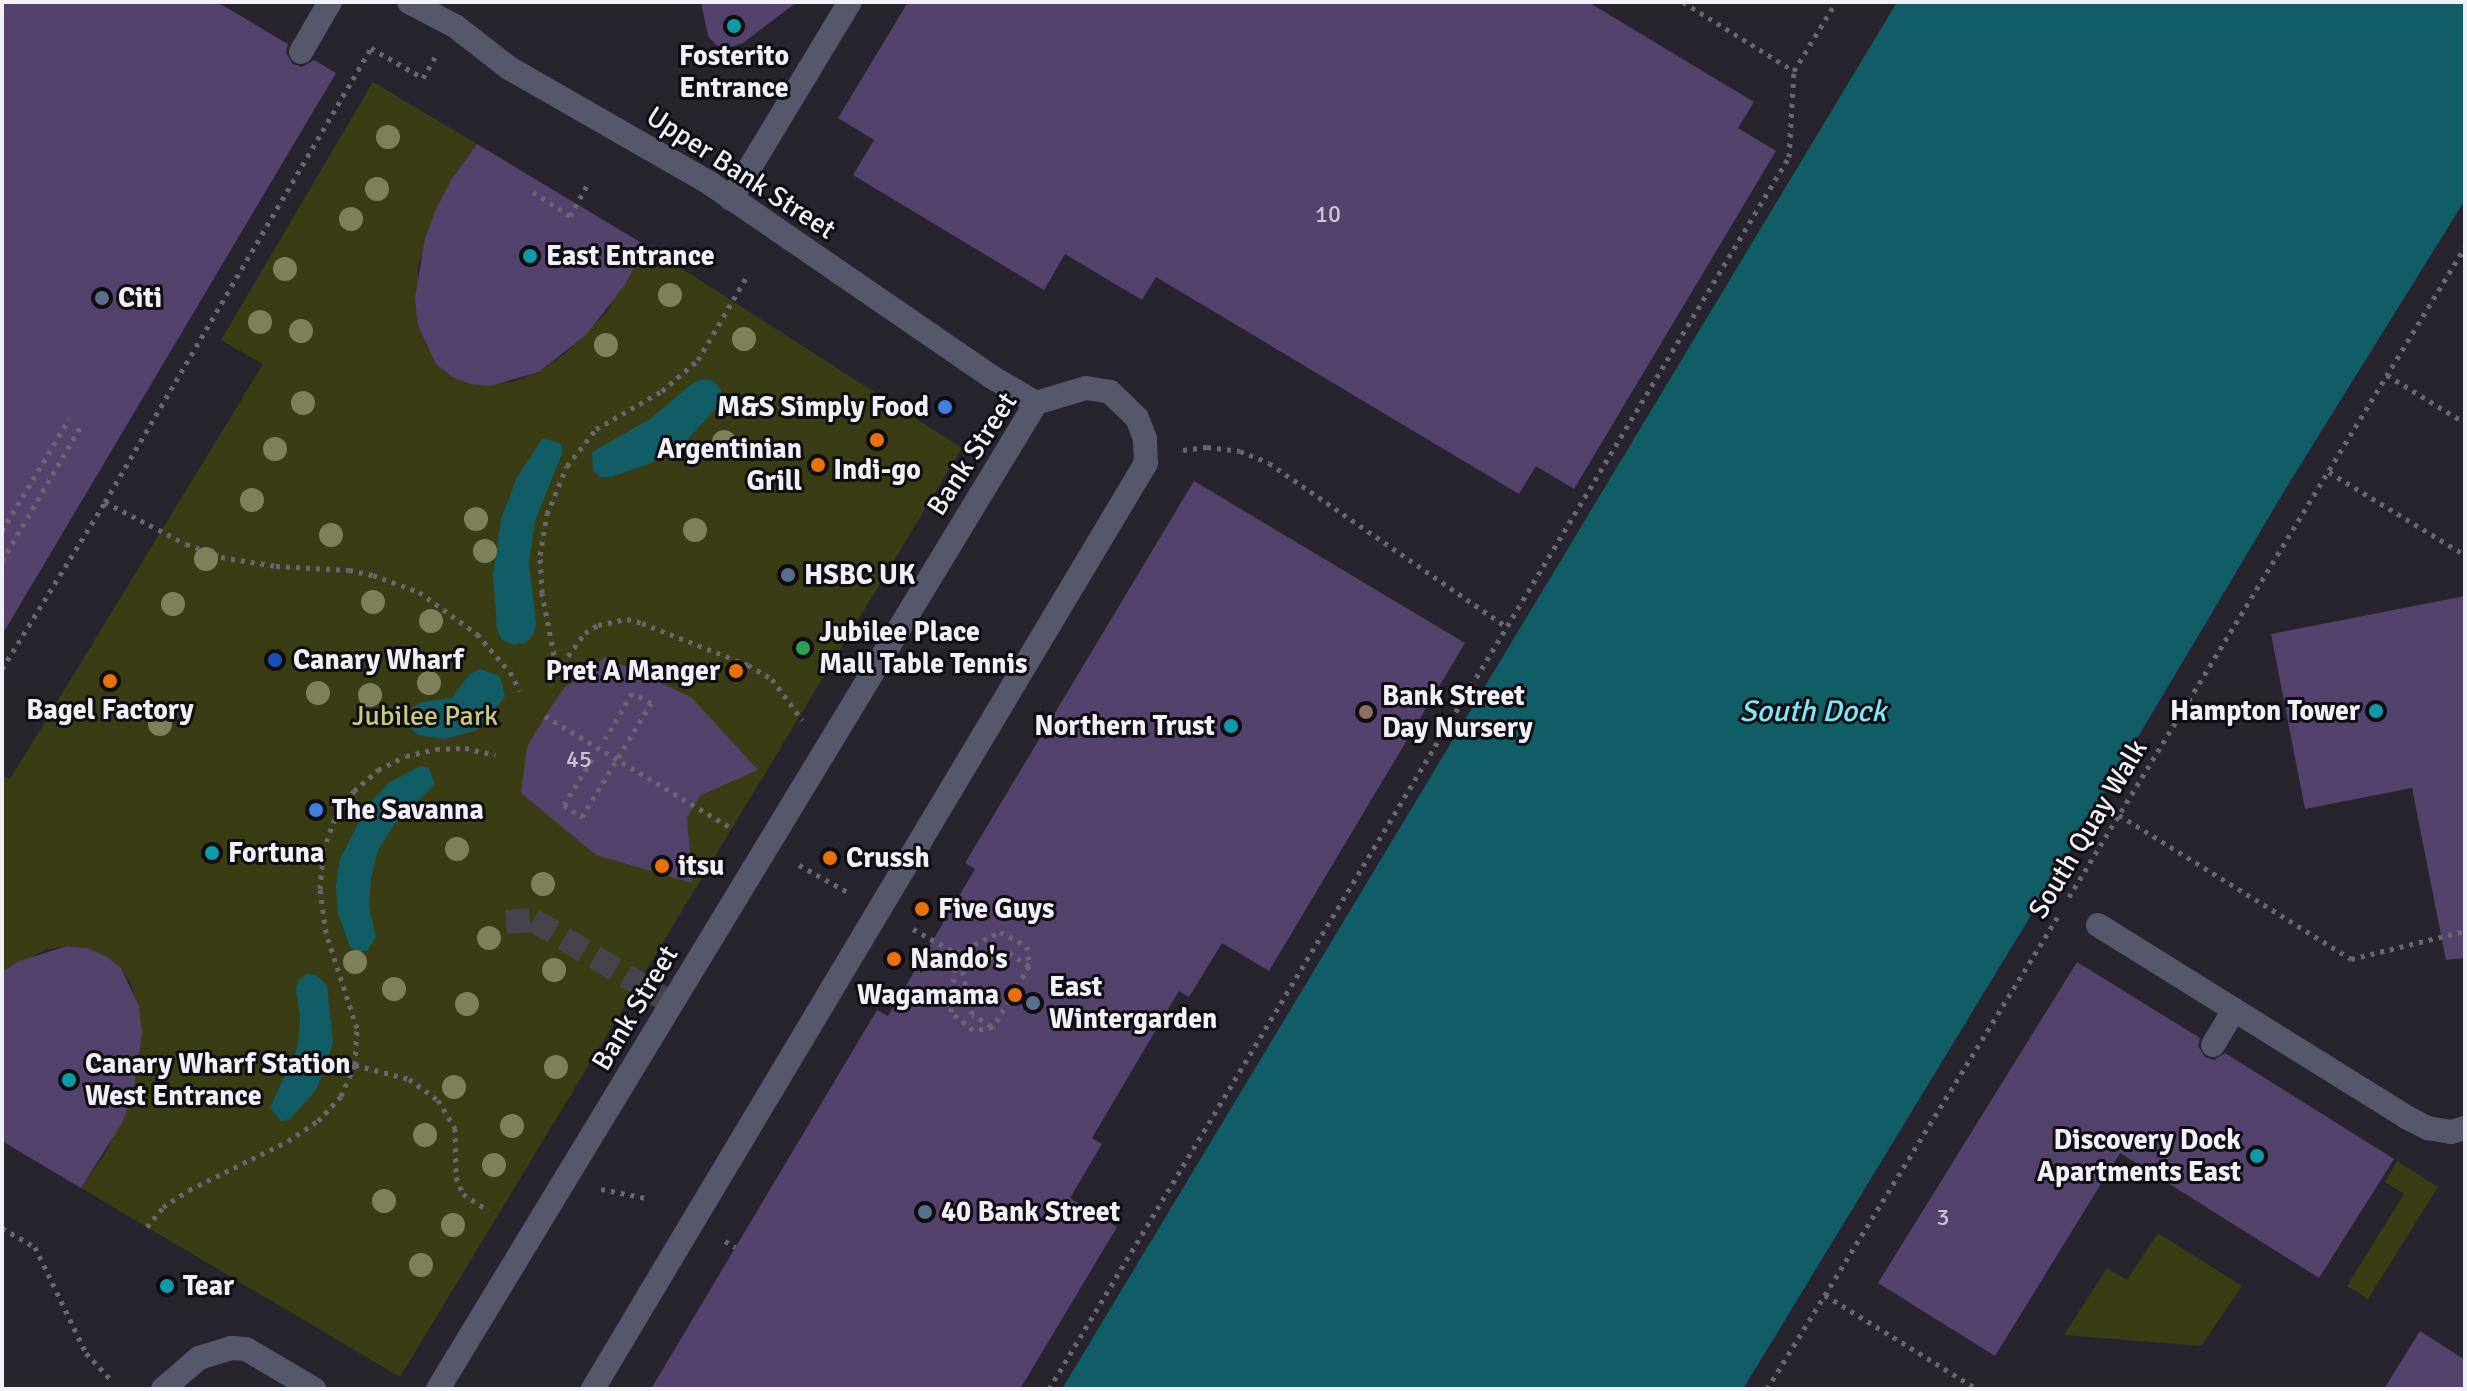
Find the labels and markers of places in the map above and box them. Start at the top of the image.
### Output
marker: Fosterito Entrance [725,17,743,35]
place label: Fosterito Entrance [679,39,789,105]
place label: East Entrance [546,239,715,273]
marker: East Entrance [521,247,539,265]
place label: Citi [118,281,162,315]
marker: Citi [93,289,111,307]
place label: M&S Simply Food [717,390,929,424]
marker: M&S Simply Food [936,398,954,416]
marker: Indi-go [868,431,886,449]
place label: Argentinian Grill [657,432,802,498]
place label: Indi-go [833,453,921,487]
marker: Argentinian Grill [809,456,827,474]
place label: HSBC UK [804,558,915,592]
marker: HSBC UK [779,566,797,584]
place label: Jubilee Place Mall Table Tennis [819,615,1027,681]
marker: Jubilee Place Mall Table Tennis [794,639,812,657]
place label: Canary Wharf [293,643,463,677]
marker: Canary Wharf [264,649,286,671]
place label: Pret A Manger [546,654,720,688]
marker: Pret A Manger [727,662,745,680]
marker: Bagel Factory [101,672,119,690]
place label: Bank Street Day Nursery [1382,679,1533,745]
place label: Bagel Factory [26,693,194,727]
place label: Hampton Tower [2170,694,2360,728]
marker: Hampton Tower [2367,702,2385,720]
marker: Bank Street Day Nursery [1357,703,1375,721]
place label: Northern Trust [1034,709,1215,743]
marker: Northern Trust [1222,717,1240,735]
place label: The Savanna [332,793,484,827]
marker: The Savanna [307,801,325,819]
place label: Fortuna [228,836,324,870]
place label: Crussh [846,841,930,875]
marker: Fortuna [203,844,221,862]
place label: itsu [678,849,724,883]
marker: Crussh [821,849,839,867]
marker: itsu [653,857,671,875]
place label: Five Guys [938,892,1054,926]
marker: Five Guys [913,900,931,918]
place label: Nando's [910,942,1008,976]
marker: Nando's [885,950,903,968]
place label: East Wintergarden [1049,970,1217,1036]
place label: Wagamama [857,978,999,1012]
marker: Wagamama [1006,986,1024,1004]
marker: East Wintergarden [1024,994,1042,1012]
place label: Canary Wharf Station West Entrance [85,1047,351,1113]
marker: Canary Wharf Station West Entrance [60,1071,78,1089]
place label: Discovery Dock Apartments East [2037,1123,2241,1189]
marker: Discovery Dock Apartments East [2248,1147,2266,1165]
place label: 40 Bank Street [941,1195,1120,1229]
marker: 40 Bank Street [916,1203,934,1221]
place label: Tear [183,1269,234,1303]
marker: Tear [158,1277,176,1295]

